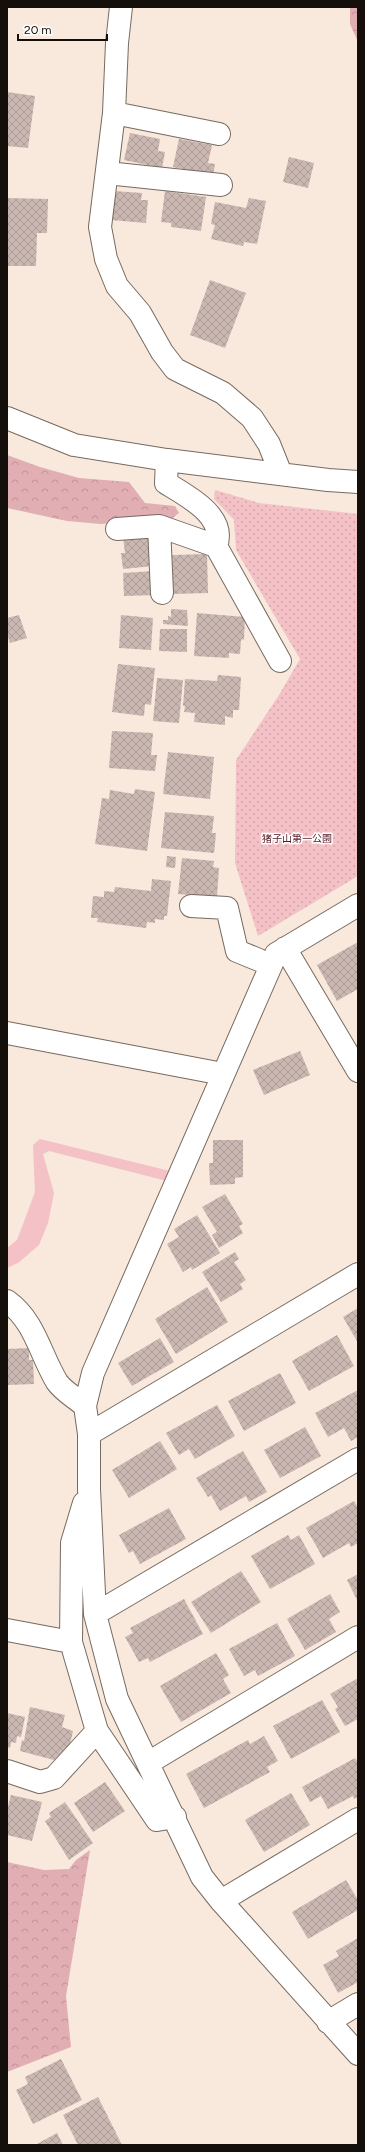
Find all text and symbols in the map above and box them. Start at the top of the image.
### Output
scale bar [18,16,107,42]
text: 20 m [24,23,52,37]
park label: 猪子山第一公園 [262,832,332,845]

